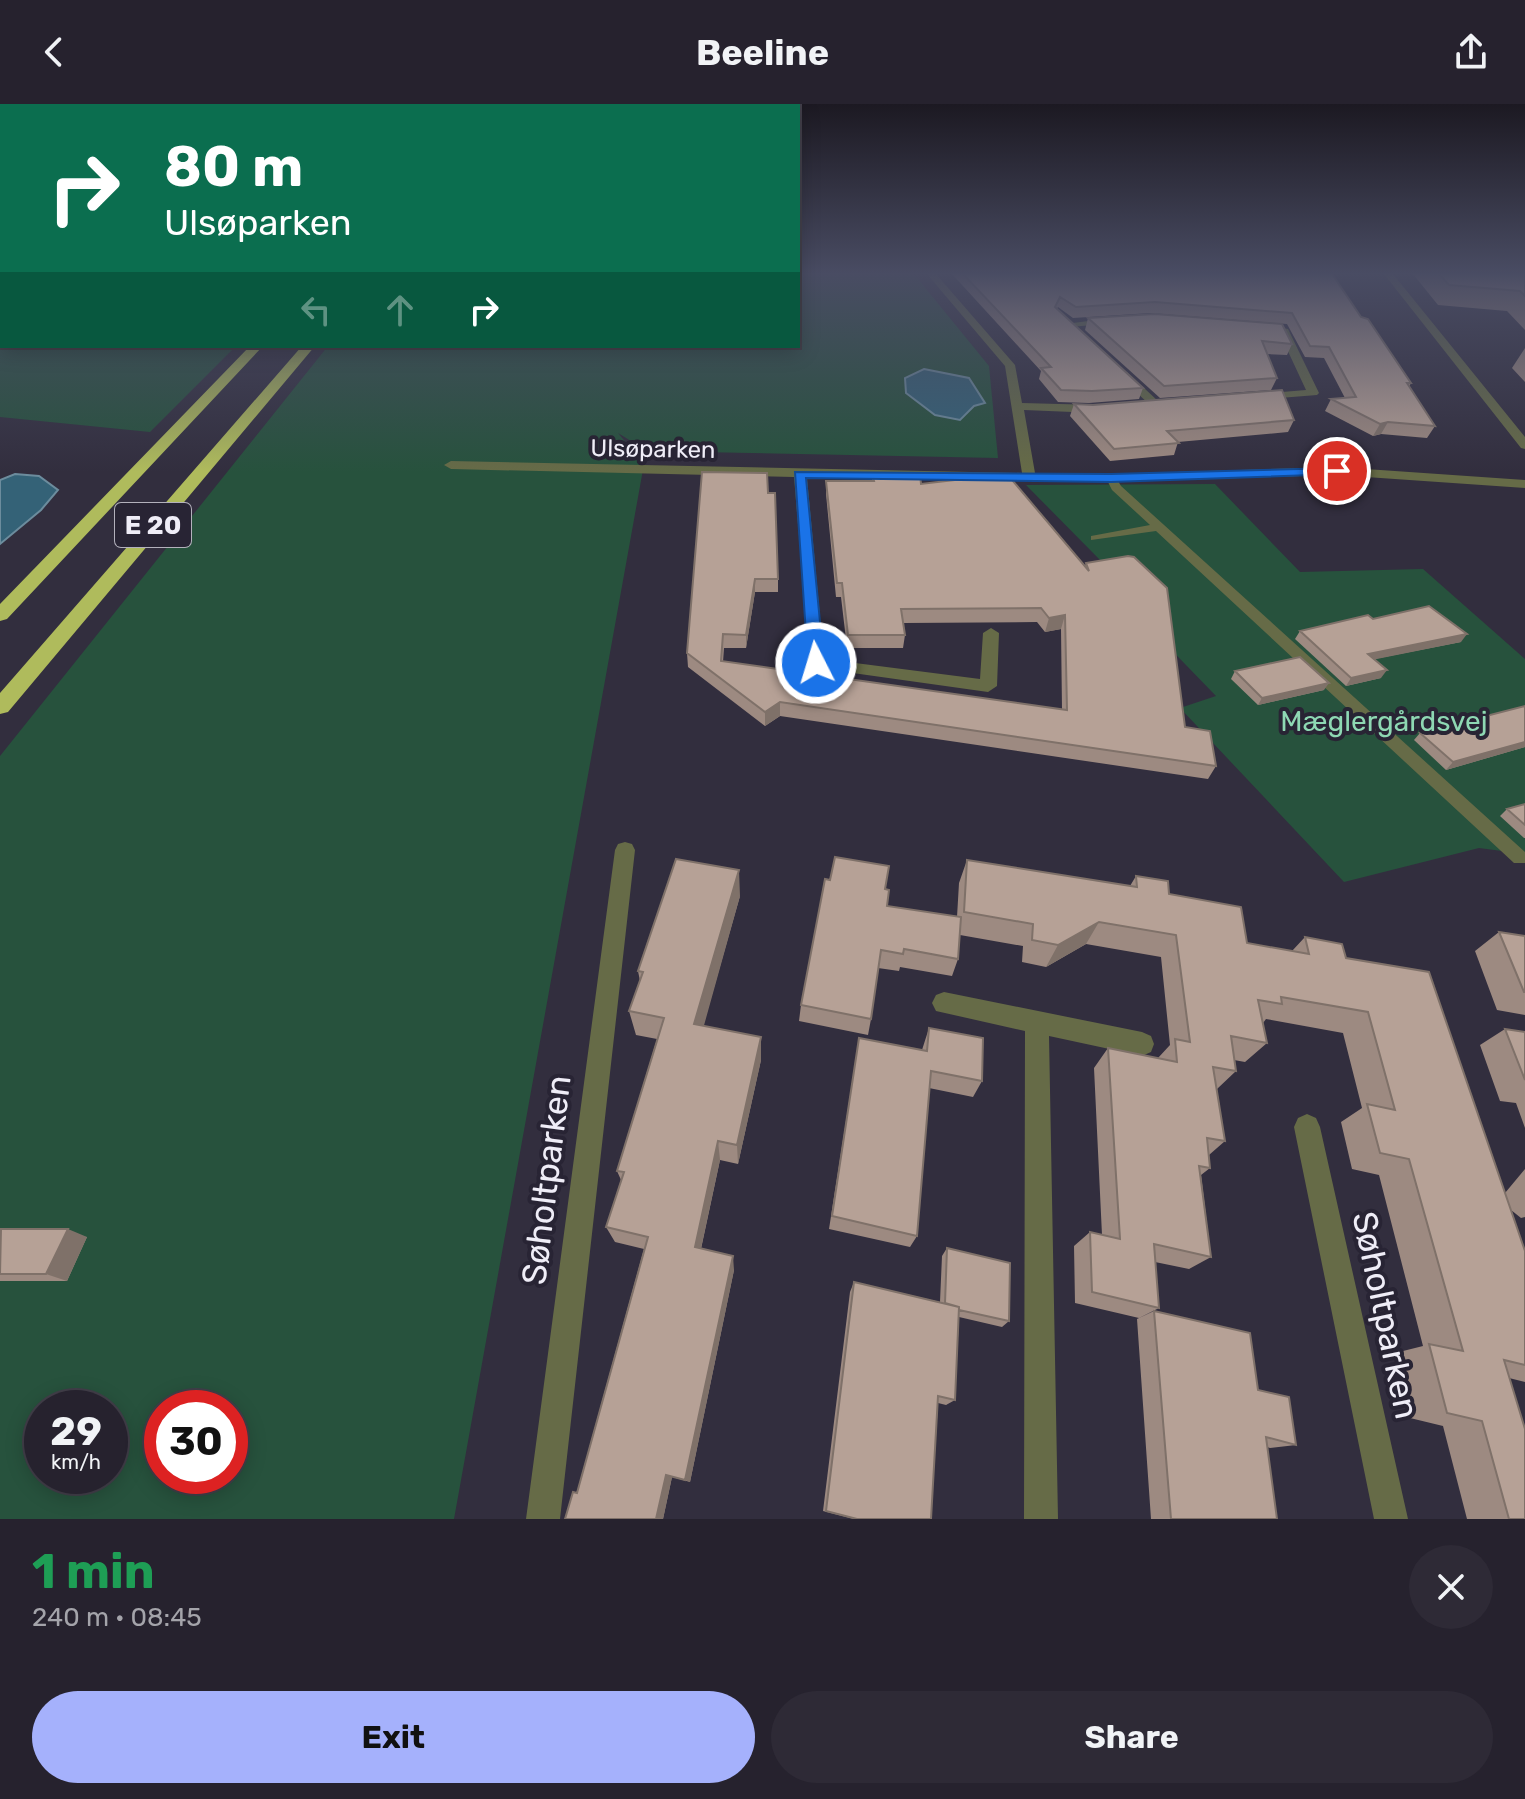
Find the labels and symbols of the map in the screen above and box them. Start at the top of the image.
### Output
street label: Ulsøparken [590,434,716,464]
pin [1303,437,1371,505]
road number: E 20 [115,503,191,547]
position arrow [774,621,858,705]
park label: Mæglergårdsvej [1280,705,1488,738]
street label: Søholtparken [513,1073,580,1287]
street label: Søholtparken [1344,1208,1427,1422]
speed limit sign: 30 [144,1390,248,1494]

